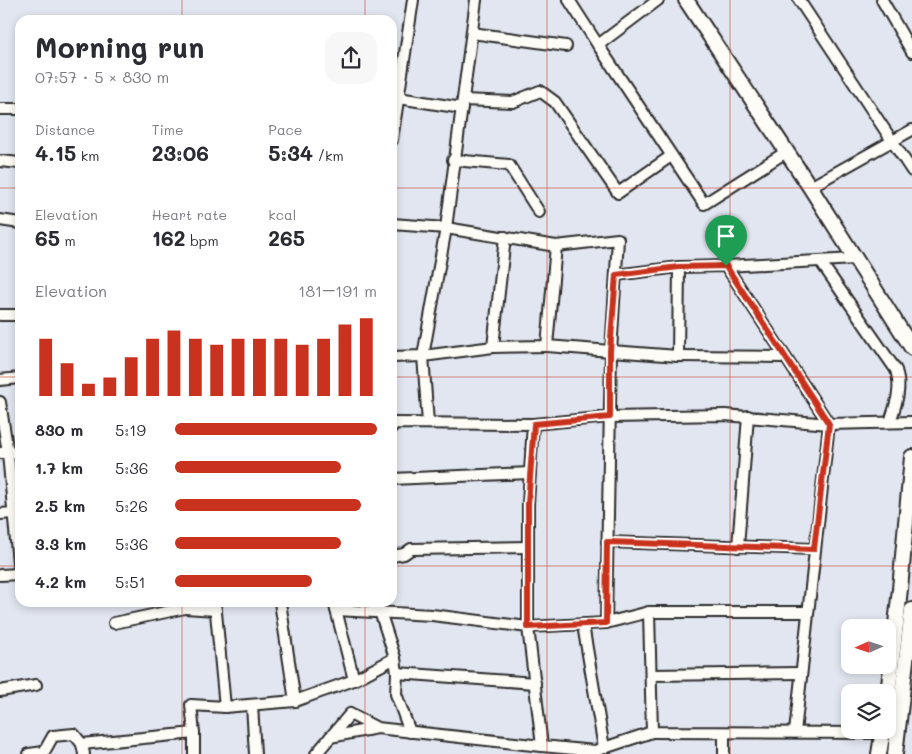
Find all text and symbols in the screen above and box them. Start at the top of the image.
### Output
text: Morning run [35,29,204,65]
button: share [325,32,377,84]
text: 07:57 · 5 × 830 m [35,66,169,87]
text: Distance [35,120,95,139]
text: Time [152,120,184,139]
text: Pace [268,120,303,139]
text: 4.15 [35,139,76,166]
text: 23:06 [152,139,209,166]
text: 5:34 [268,139,313,166]
text: km [76,146,99,165]
text: /km [313,146,344,165]
text: Elevation [35,205,98,224]
text: Heart rate [152,205,227,224]
text: kcal [268,205,296,224]
pin [705,215,747,266]
icon: arrive [712,222,740,250]
text: 65 [35,224,60,251]
text: 162 [152,224,185,251]
text: 265 [268,224,305,251]
text: m [60,231,76,250]
text: bpm [185,231,219,250]
text: Elevation [35,280,107,301]
text: 181–191 m [298,280,377,301]
text: 830 m [35,419,83,440]
text: 5:19 [115,419,146,440]
text: 1.7 km [35,457,83,478]
text: 5:36 [115,457,148,478]
text: 2.5 km [35,495,85,516]
text: 5:26 [115,495,148,516]
text: 3.3 km [35,533,86,554]
text: 5:36 [115,533,148,554]
text: 4.2 km [35,571,86,592]
text: 5:51 [115,571,146,592]
north arrow [841,619,896,674]
map controls [841,619,896,739]
button: layers [841,684,896,739]

